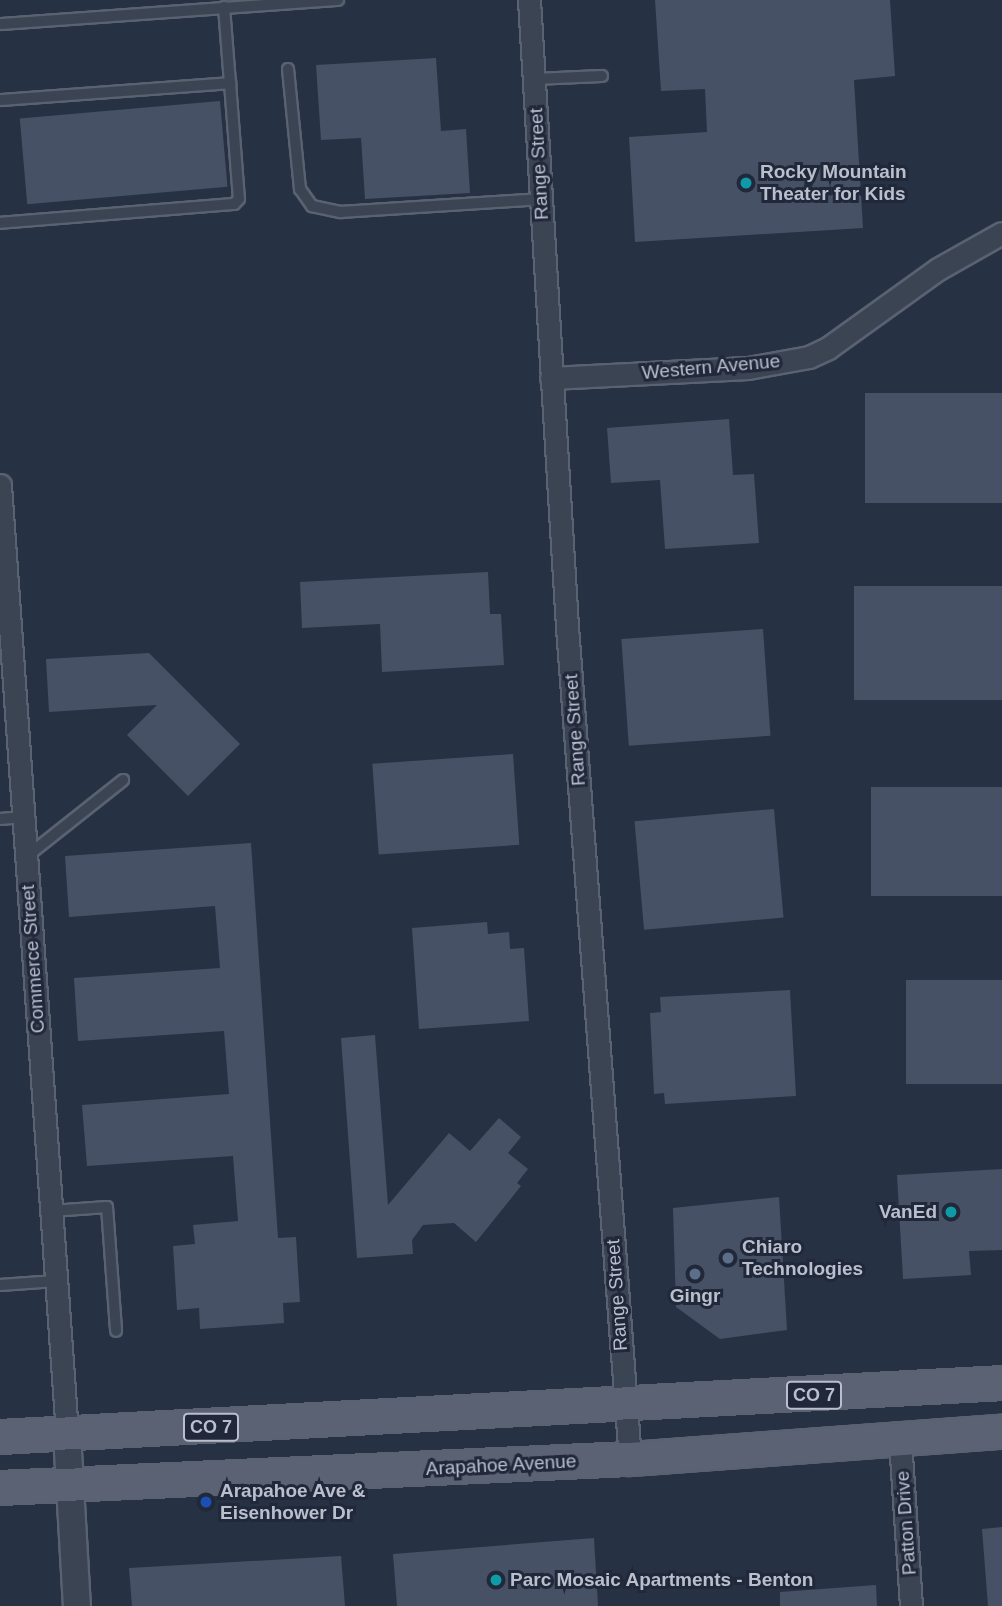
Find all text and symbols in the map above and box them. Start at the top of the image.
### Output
street label: Range Street [525,108,553,220]
place label: Rocky Mountain Theater for Kids [760,161,907,205]
marker: Rocky Mountain Theater for Kids [738,175,754,191]
street label: Western Avenue [640,350,782,384]
street label: Range Street [560,673,590,787]
street label: Commerce Street [16,884,50,1034]
place label: VanEd [879,1201,937,1223]
marker: VanEd [943,1204,959,1220]
place label: Chiaro Technologies [742,1236,863,1280]
street label: Range Street [602,1238,632,1352]
marker: Chiaro Technologies [720,1250,736,1266]
marker: Gingr [687,1266,703,1282]
place label: Gingr [670,1285,720,1307]
road number: CO 7 [784,1380,844,1410]
road number: CO 7 [181,1412,241,1442]
street label: Arapahoe Avenue [425,1450,577,1480]
street label: Patton Drive [891,1470,921,1576]
place label: Arapahoe Ave & Eisenhower Dr [220,1480,366,1524]
marker: Arapahoe Ave & Eisenhower Dr [198,1494,214,1510]
place label: Parc Mosaic Apartments - Benton [510,1569,814,1591]
marker: Parc Mosaic Apartments - Benton [488,1572,504,1588]

